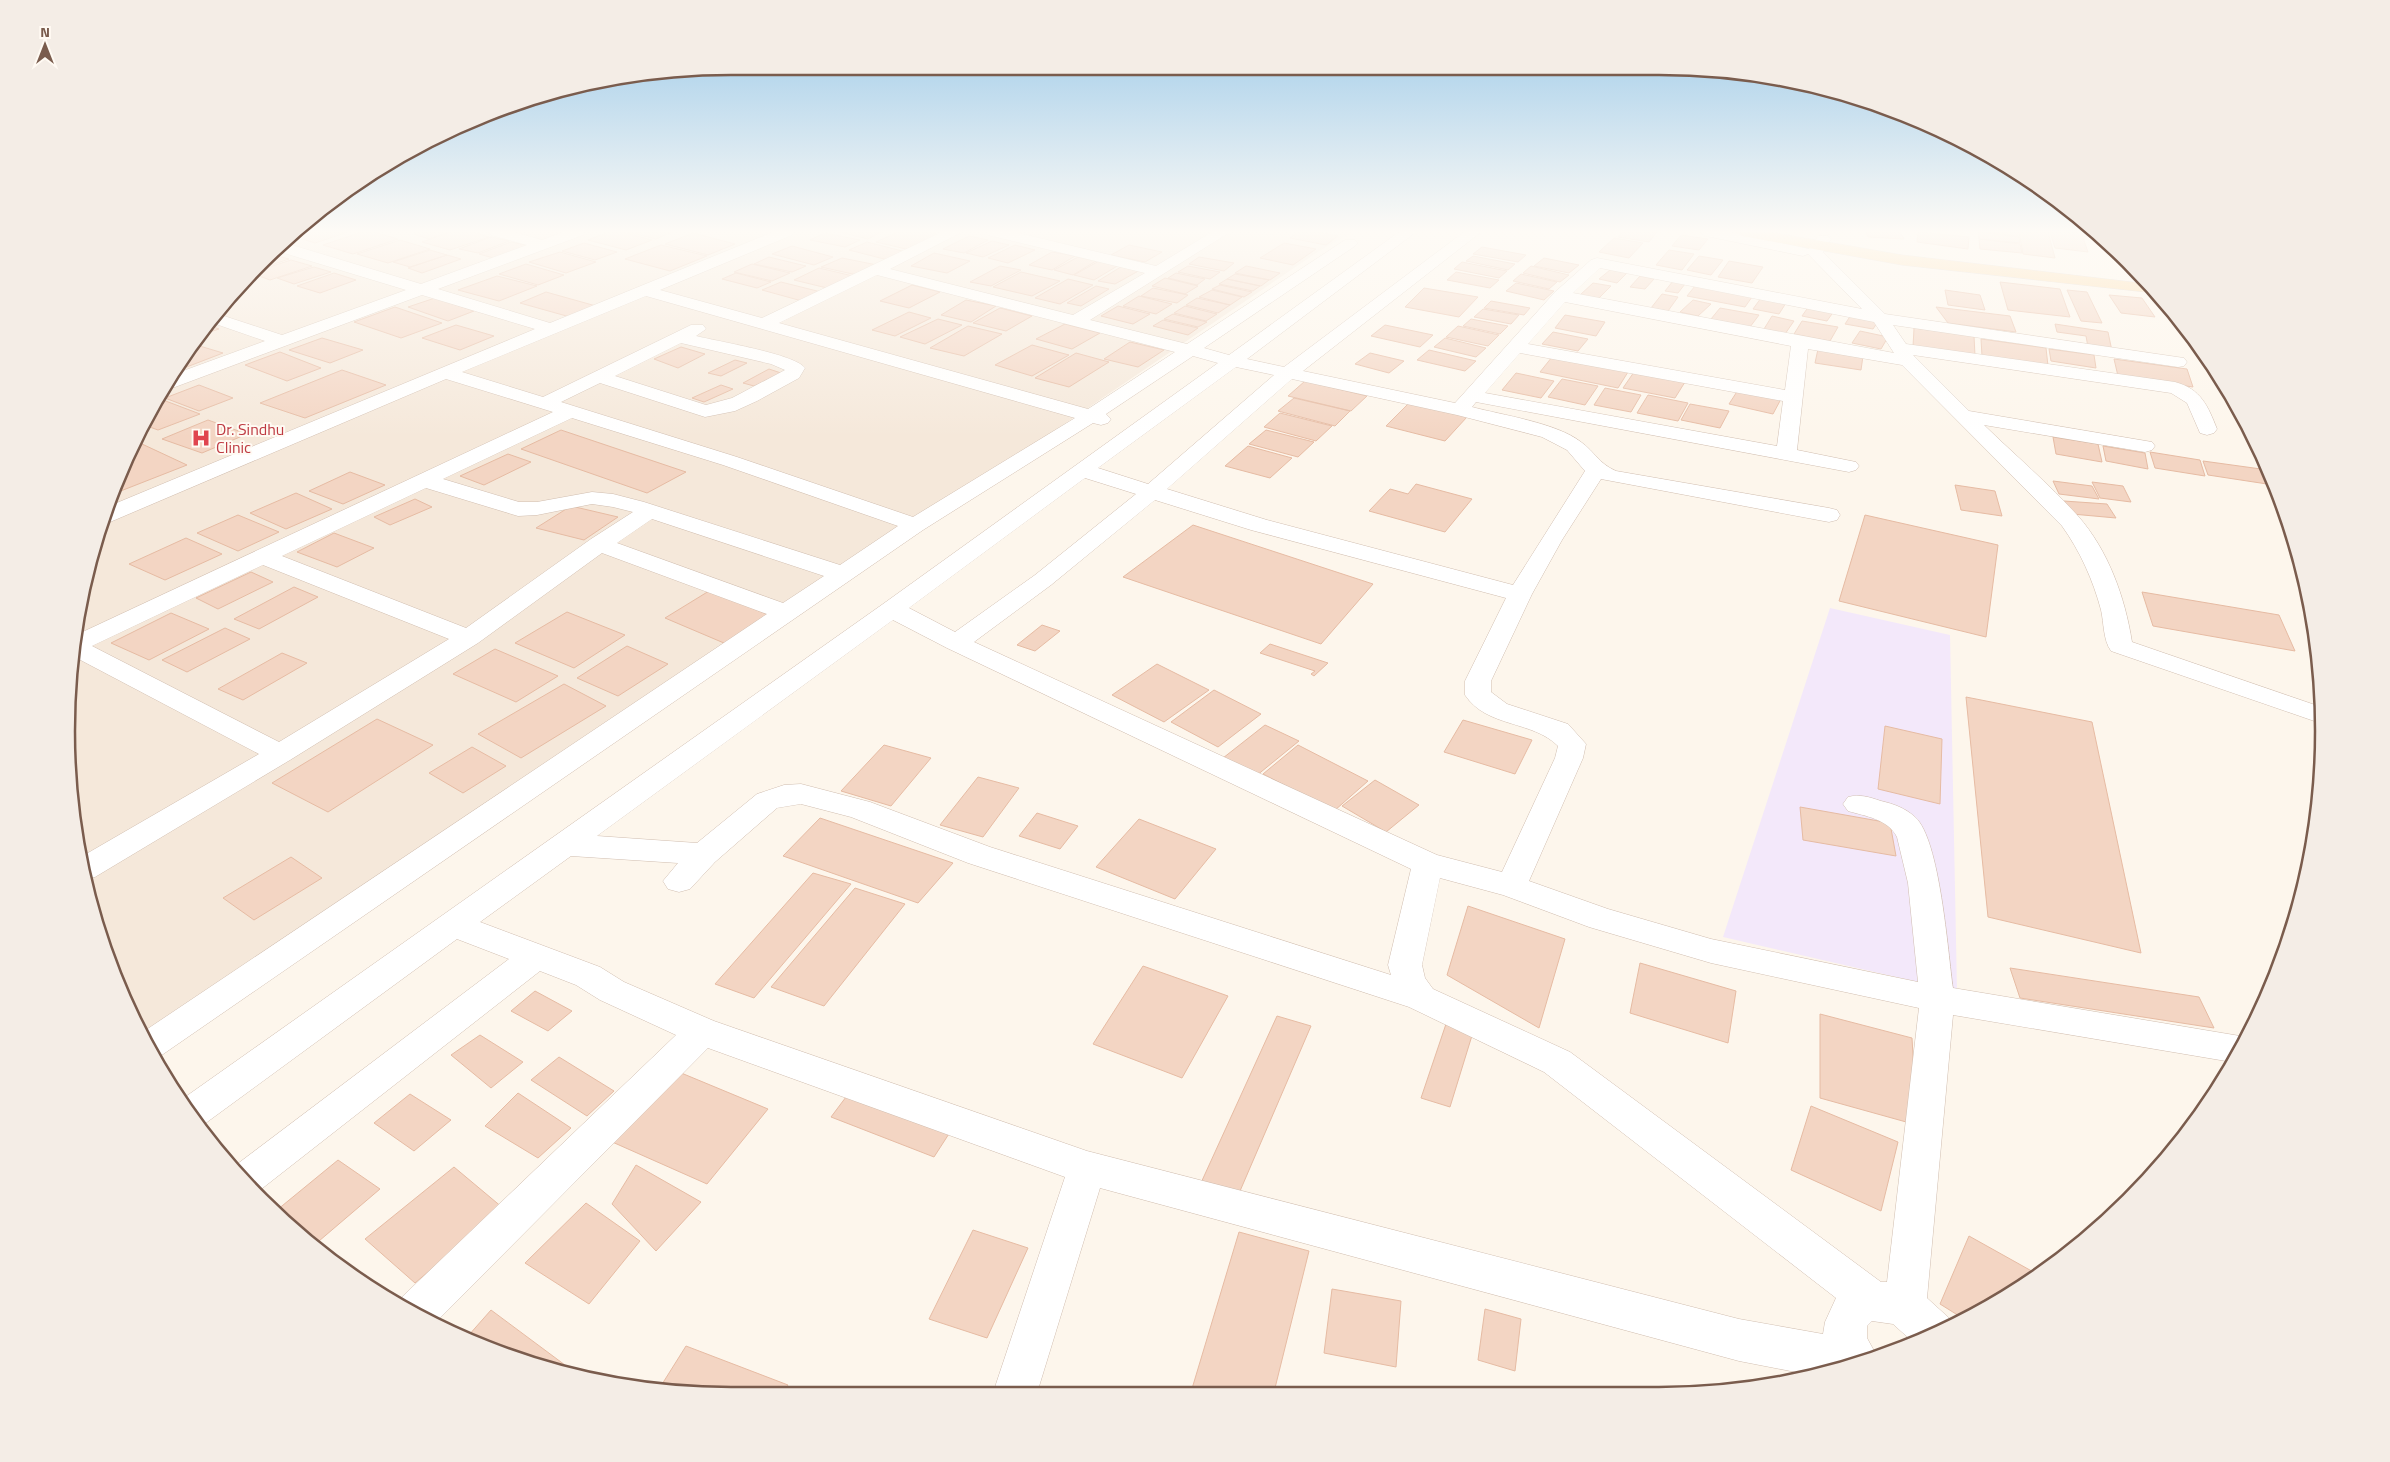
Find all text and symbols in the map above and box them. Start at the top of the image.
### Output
north arrow [20,20,70,70]
text: N [40,21,50,42]
place label: Dr. Sindhu Clinic [216,417,284,459]
hospital icon: Dr. Sindhu Clinic [190,427,212,449]

